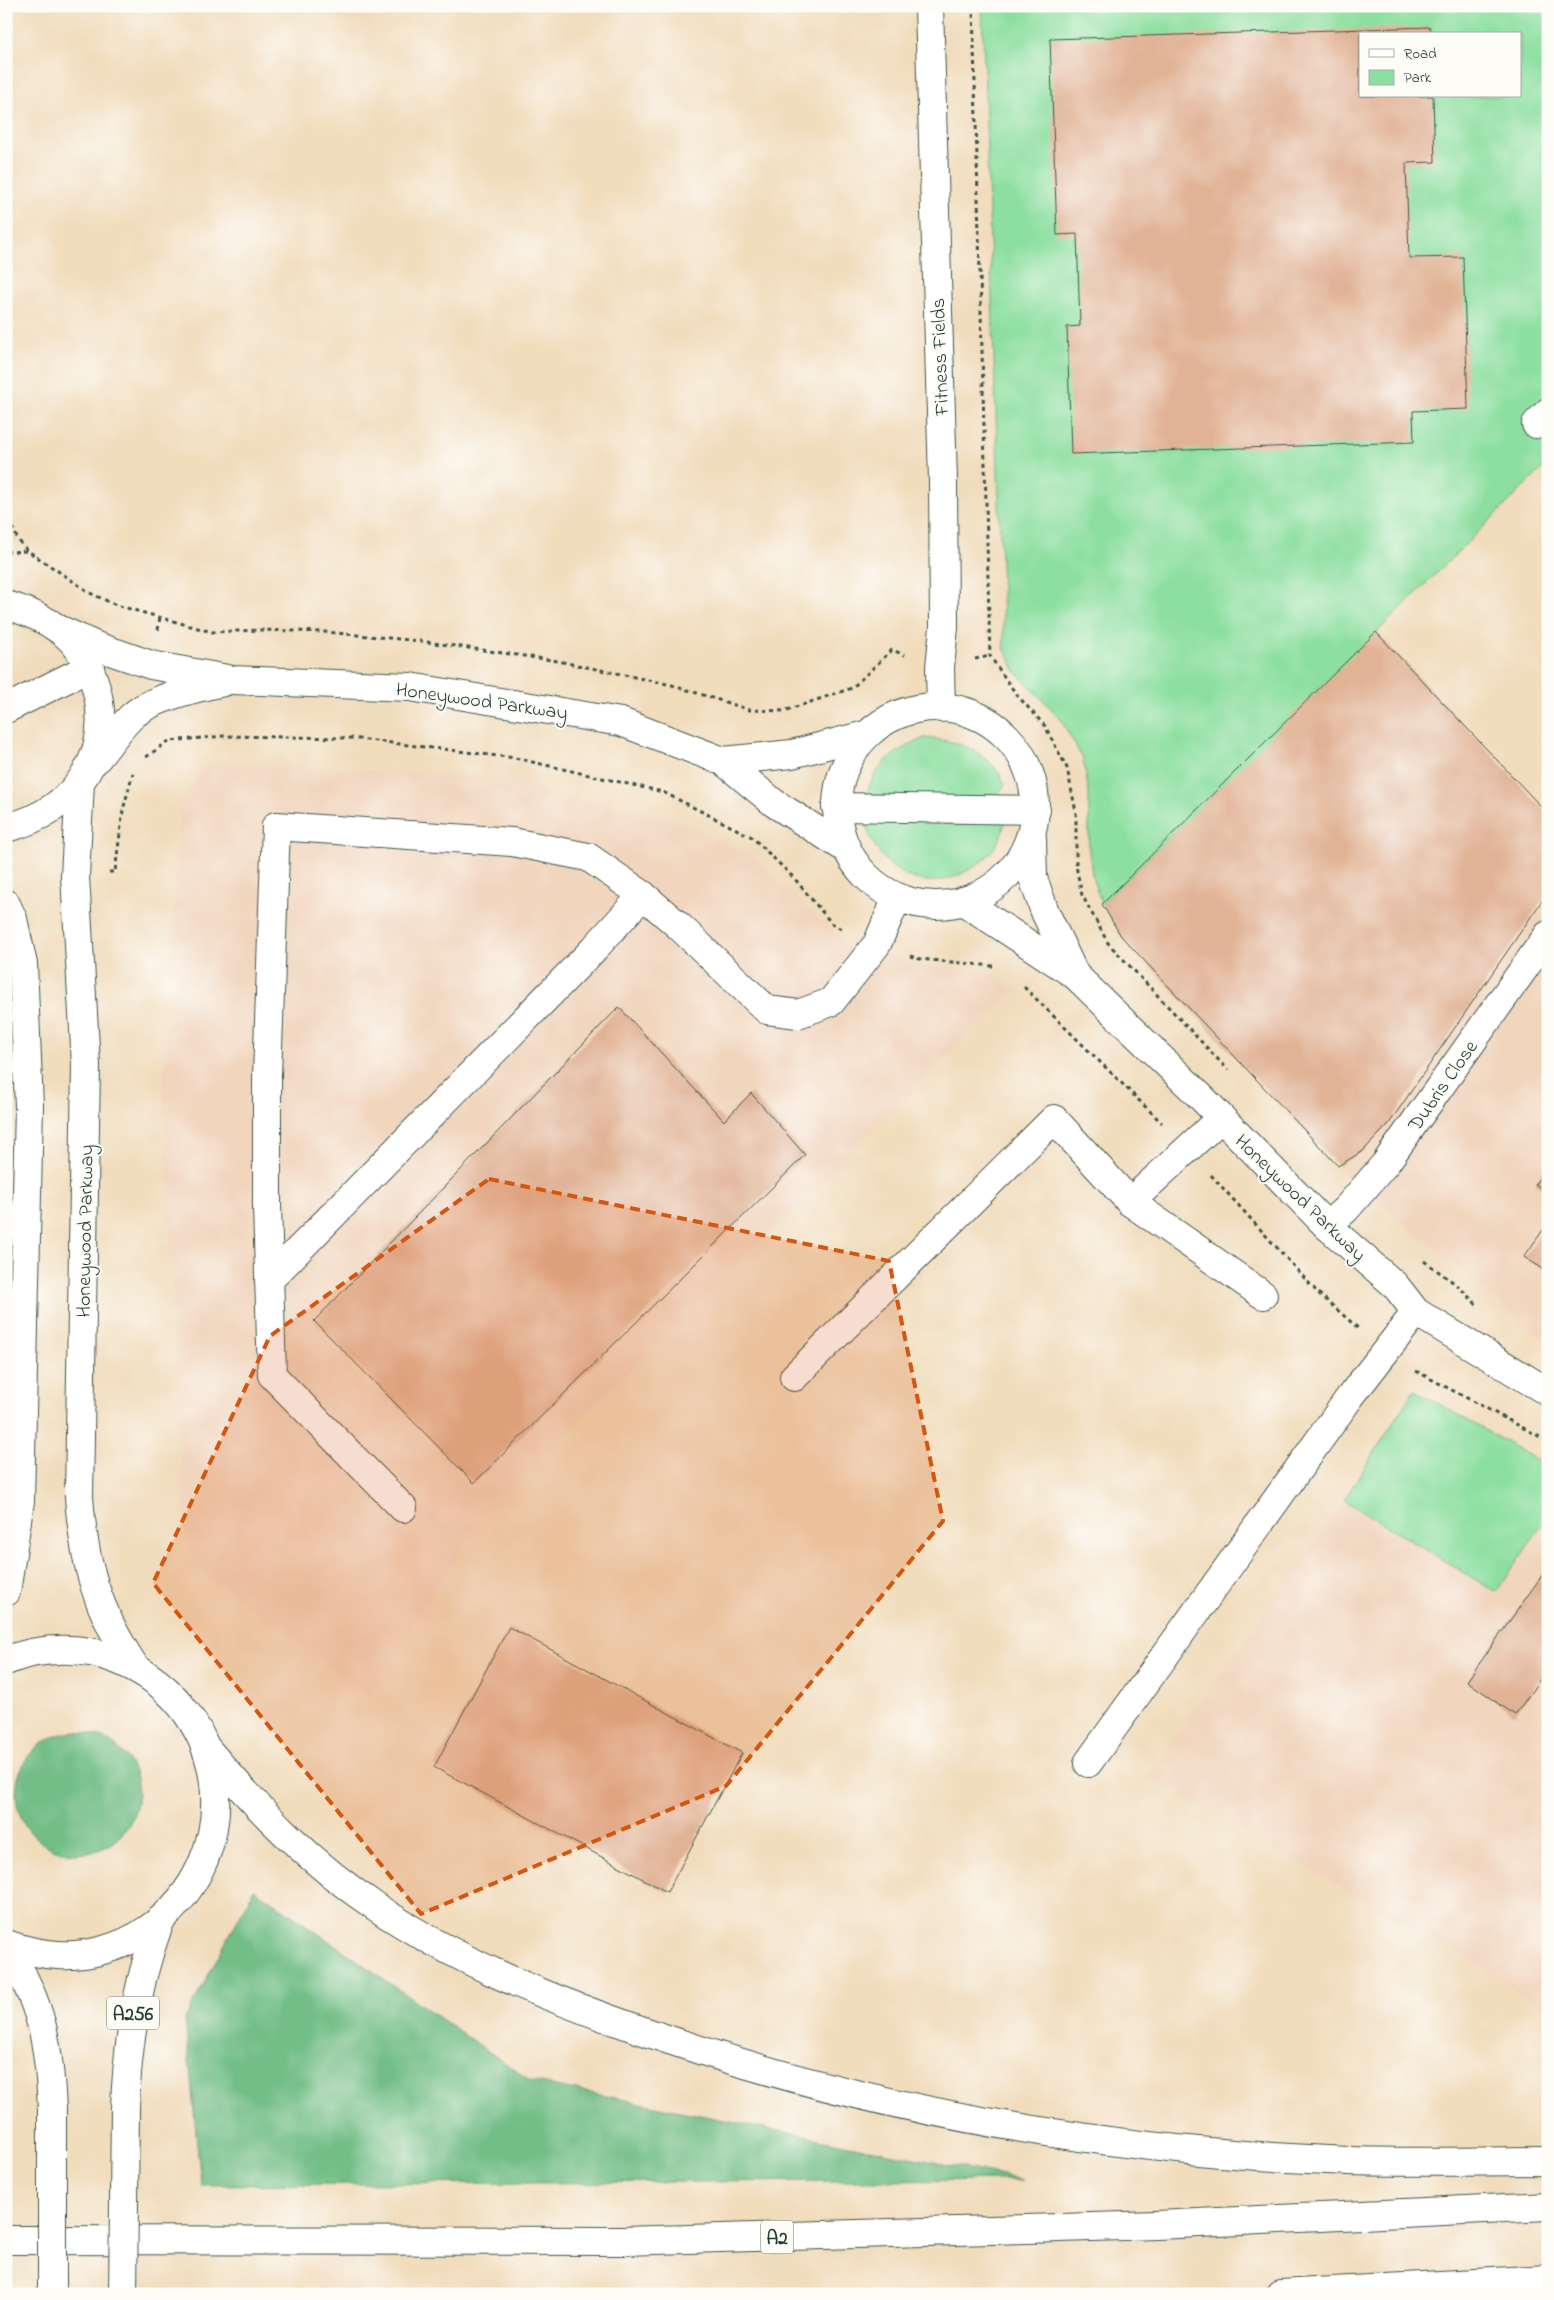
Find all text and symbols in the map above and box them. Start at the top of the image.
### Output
legend [1359,32,1522,98]
text: Road [1404,43,1437,65]
text: Park [1404,67,1432,89]
street label: Fitness Fields [925,298,958,417]
street label: Honeywood Parkway [394,676,569,729]
street label: Dubris Close [1401,1035,1486,1139]
street label: Honeywood Parkway [1227,1128,1372,1269]
street label: Honeywood Parkway [70,1144,103,1318]
road number: A256 [107,1996,159,2030]
road number: A2 [761,2220,793,2254]

